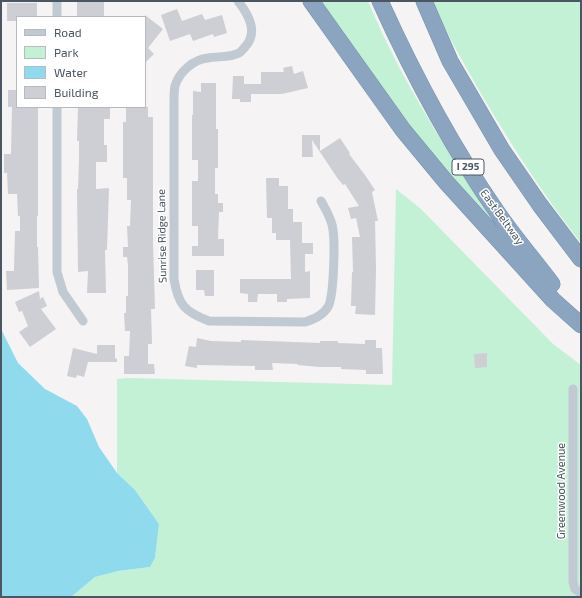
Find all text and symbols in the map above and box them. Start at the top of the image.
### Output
legend [16,16,146,108]
text: Road [54,25,82,39]
text: Park [54,45,79,59]
text: Water [54,65,88,79]
text: Building [54,85,98,99]
road number: I 295 [452,159,484,175]
street label: East Beltway [477,187,527,247]
street label: Sunrise Ridge Lane [155,189,169,283]
street label: Greenwood Avenue [554,443,568,539]

